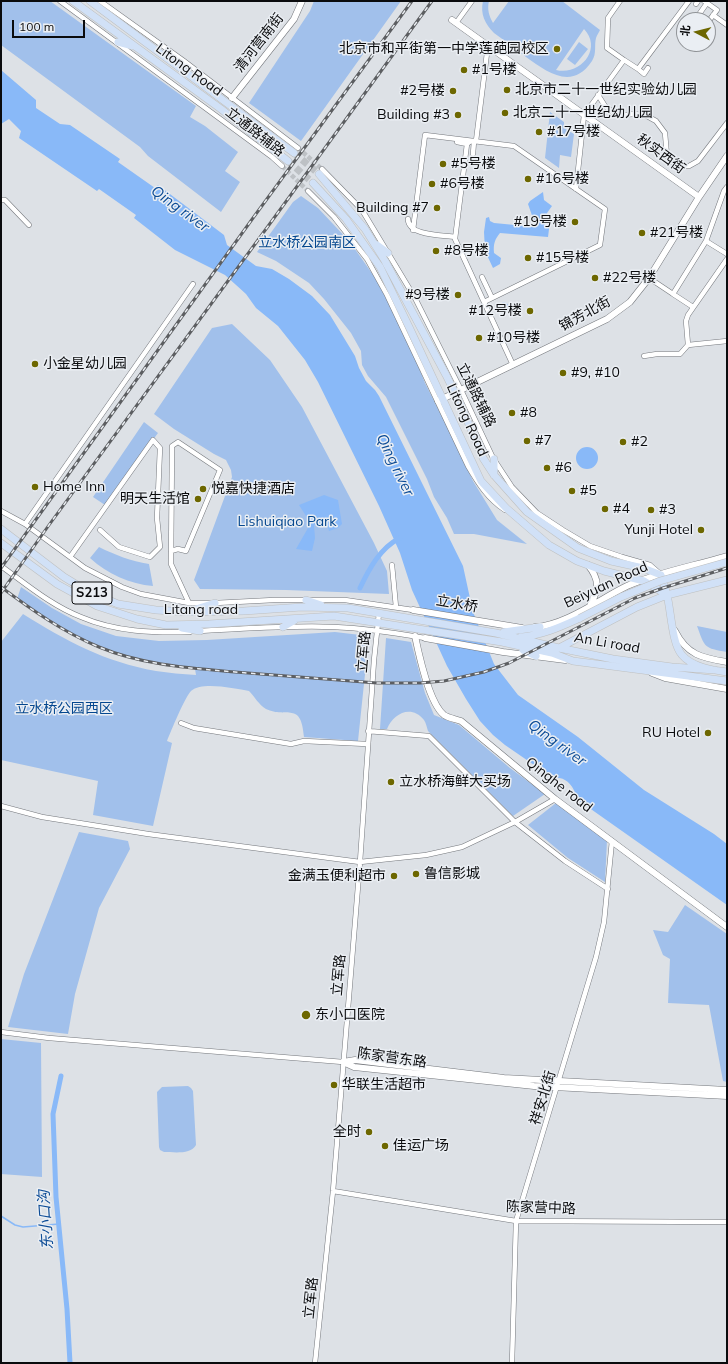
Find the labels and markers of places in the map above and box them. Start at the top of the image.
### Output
place label: 北京市和平街第一中学莲葩园校区 [339,41,549,57]
marker: 北京市和平街第一中学莲葩园校区 [552,44,562,54]
place label: #1号楼 [472,62,517,78]
marker: #1号楼 [459,65,469,75]
place label: 北京市二十一世纪实验幼儿园 [515,82,697,98]
place label: #2号楼 [400,83,445,99]
marker: 北京市二十一世纪实验幼儿园 [502,85,512,95]
marker: #2号楼 [448,86,458,96]
place label: 北京二十一世纪幼儿园 [513,105,653,121]
place label: Building #3 [377,107,450,123]
marker: 北京二十一世纪幼儿园 [500,108,510,118]
marker: Building #3 [453,110,463,120]
place label: #17号楼 [547,124,600,140]
marker: #17号楼 [534,127,544,137]
place label: #5号楼 [451,156,496,172]
marker: #5号楼 [438,159,448,169]
place label: #16号楼 [536,171,589,187]
marker: #16号楼 [523,174,533,184]
place label: #6号楼 [440,176,485,192]
marker: #6号楼 [427,179,437,189]
place label: Building #7 [356,200,429,216]
marker: Building #7 [432,203,442,213]
place label: #19号楼 [514,214,567,230]
marker: #19号楼 [570,217,580,227]
place label: #21号楼 [650,225,703,241]
marker: #21号楼 [637,228,647,238]
place label: #8号楼 [444,243,489,259]
marker: #8号楼 [431,246,441,256]
place label: #15号楼 [536,250,589,266]
marker: #15号楼 [523,253,533,263]
place label: #22号楼 [603,270,656,286]
marker: #22号楼 [590,273,600,283]
place label: #9号楼 [405,287,450,303]
marker: #9号楼 [453,290,463,300]
place label: #12号楼 [469,303,522,319]
marker: #12号楼 [525,306,535,316]
place label: #10号楼 [487,330,540,346]
marker: #10号楼 [474,333,484,343]
place label: 小金星幼儿园 [43,356,127,372]
marker: 小金星幼儿园 [30,359,40,369]
place label: #9, #10 [571,365,620,381]
marker: #9, #10 [558,368,568,378]
place label: #8 [520,405,537,421]
marker: #8 [507,408,517,418]
place label: #7 [535,433,552,449]
place label: #2 [631,434,648,450]
marker: #7 [522,436,532,446]
marker: #2 [618,437,628,447]
place label: #6 [555,460,572,476]
marker: #6 [542,463,552,473]
place label: Home Inn [43,479,105,495]
place label: 悦嘉快捷酒店 [211,481,295,497]
marker: Home Inn [30,482,40,492]
place label: #5 [580,483,597,499]
marker: 悦嘉快捷酒店 [198,484,208,494]
marker: #5 [567,486,577,496]
place label: 明天生活馆 [120,491,190,507]
marker: 明天生活馆 [193,494,203,504]
place label: #4 [613,501,630,517]
place label: #3 [659,502,676,518]
marker: #4 [600,504,610,514]
marker: #3 [646,505,656,515]
place label: Yunji Hotel [624,522,693,538]
marker: Yunji Hotel [696,525,706,535]
place label: RU Hotel [642,725,700,741]
marker: RU Hotel [703,728,713,738]
place label: 立水桥海鲜大买场 [399,774,511,790]
marker: 立水桥海鲜大买场 [386,777,396,787]
place label: 鲁信影城 [424,866,480,882]
place label: 金满玉便利超市 [288,868,386,884]
marker: 鲁信影城 [411,869,421,879]
marker: 金满玉便利超市 [389,871,399,881]
place label: 东小口医院 [315,1007,385,1023]
marker: 东小口医院 [300,1009,312,1021]
place label: 华联生活超市 [342,1077,426,1093]
marker: 华联生活超市 [329,1080,339,1090]
place label: 全时 [333,1124,361,1140]
marker: 全时 [364,1127,374,1137]
place label: 佳运广场 [393,1138,449,1154]
marker: 佳运广场 [380,1141,390,1151]

